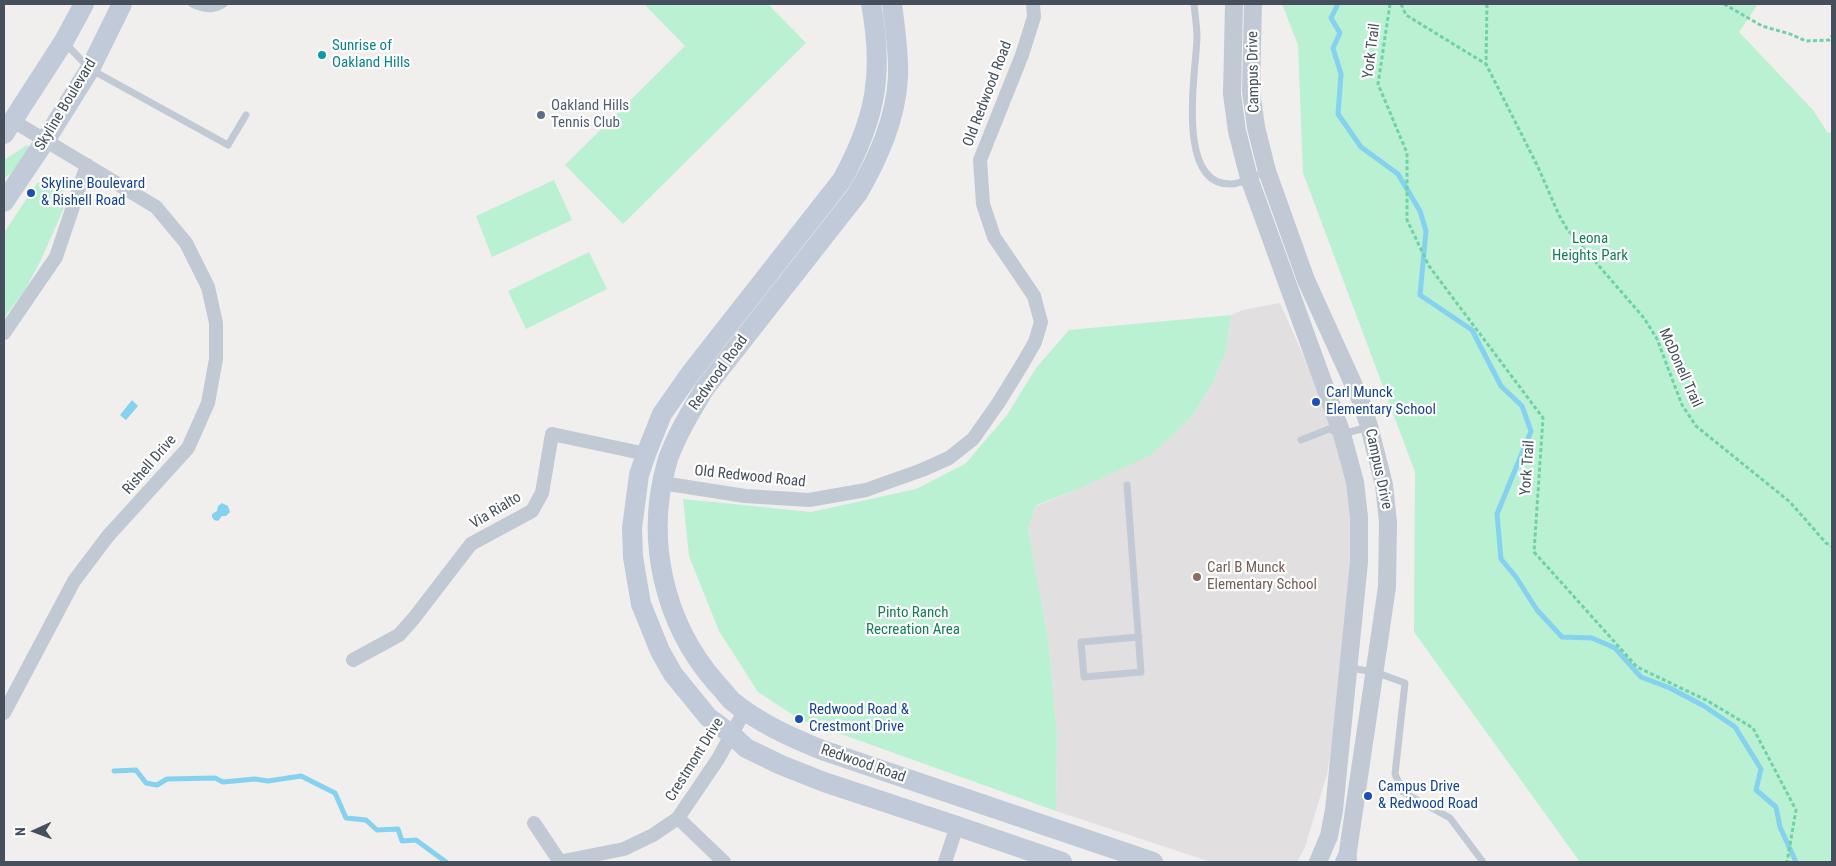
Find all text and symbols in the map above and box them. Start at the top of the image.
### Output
street label: York Trail [1360,22,1384,80]
street label: Campus Drive [1244,31,1264,113]
place label: Sunrise of Oakland Hills [332,37,410,72]
street label: Old Redwood Road [960,39,1016,149]
marker: Sunrise of Oakland Hills [316,49,328,61]
street label: Skyline Boulevard [31,56,101,154]
place label: Oakland Hills Tennis Club [551,97,629,132]
marker: Oakland Hills Tennis Club [535,109,547,121]
place label: Skyline Boulevard & Rishell Road [41,175,145,210]
marker: Skyline Boulevard & Rishell Road [25,187,37,199]
park label: Leona Heights Park [1552,230,1628,265]
street label: McDonell Trail [1655,326,1705,410]
street label: Redwood Road [686,332,752,414]
place label: Carl Munck Elementary School [1326,384,1436,419]
marker: Carl Munck Elementary School [1310,396,1322,408]
street label: Campus Drive [1361,427,1395,511]
street label: Rishell Drive [119,432,181,498]
street label: York Trail [1517,440,1539,496]
street label: Old Redwood Road [694,462,806,492]
street label: Via Rialto [467,489,525,533]
place label: Carl B Munck Elementary School [1207,559,1317,594]
marker: Carl B Munck Elementary School [1191,571,1203,583]
park label: Pinto Ranch Recreation Area [866,604,960,639]
place label: Redwood Road & Crestmont Drive [809,701,909,736]
marker: Redwood Road & Crestmont Drive [793,713,805,725]
street label: Crestmont Drive [662,715,728,805]
street label: Redwood Road [818,741,908,787]
place label: Campus Drive & Redwood Road [1378,778,1478,813]
marker: Campus Drive & Redwood Road [1362,790,1374,802]
north arrow [10,806,60,856]
text: N [12,827,28,836]

